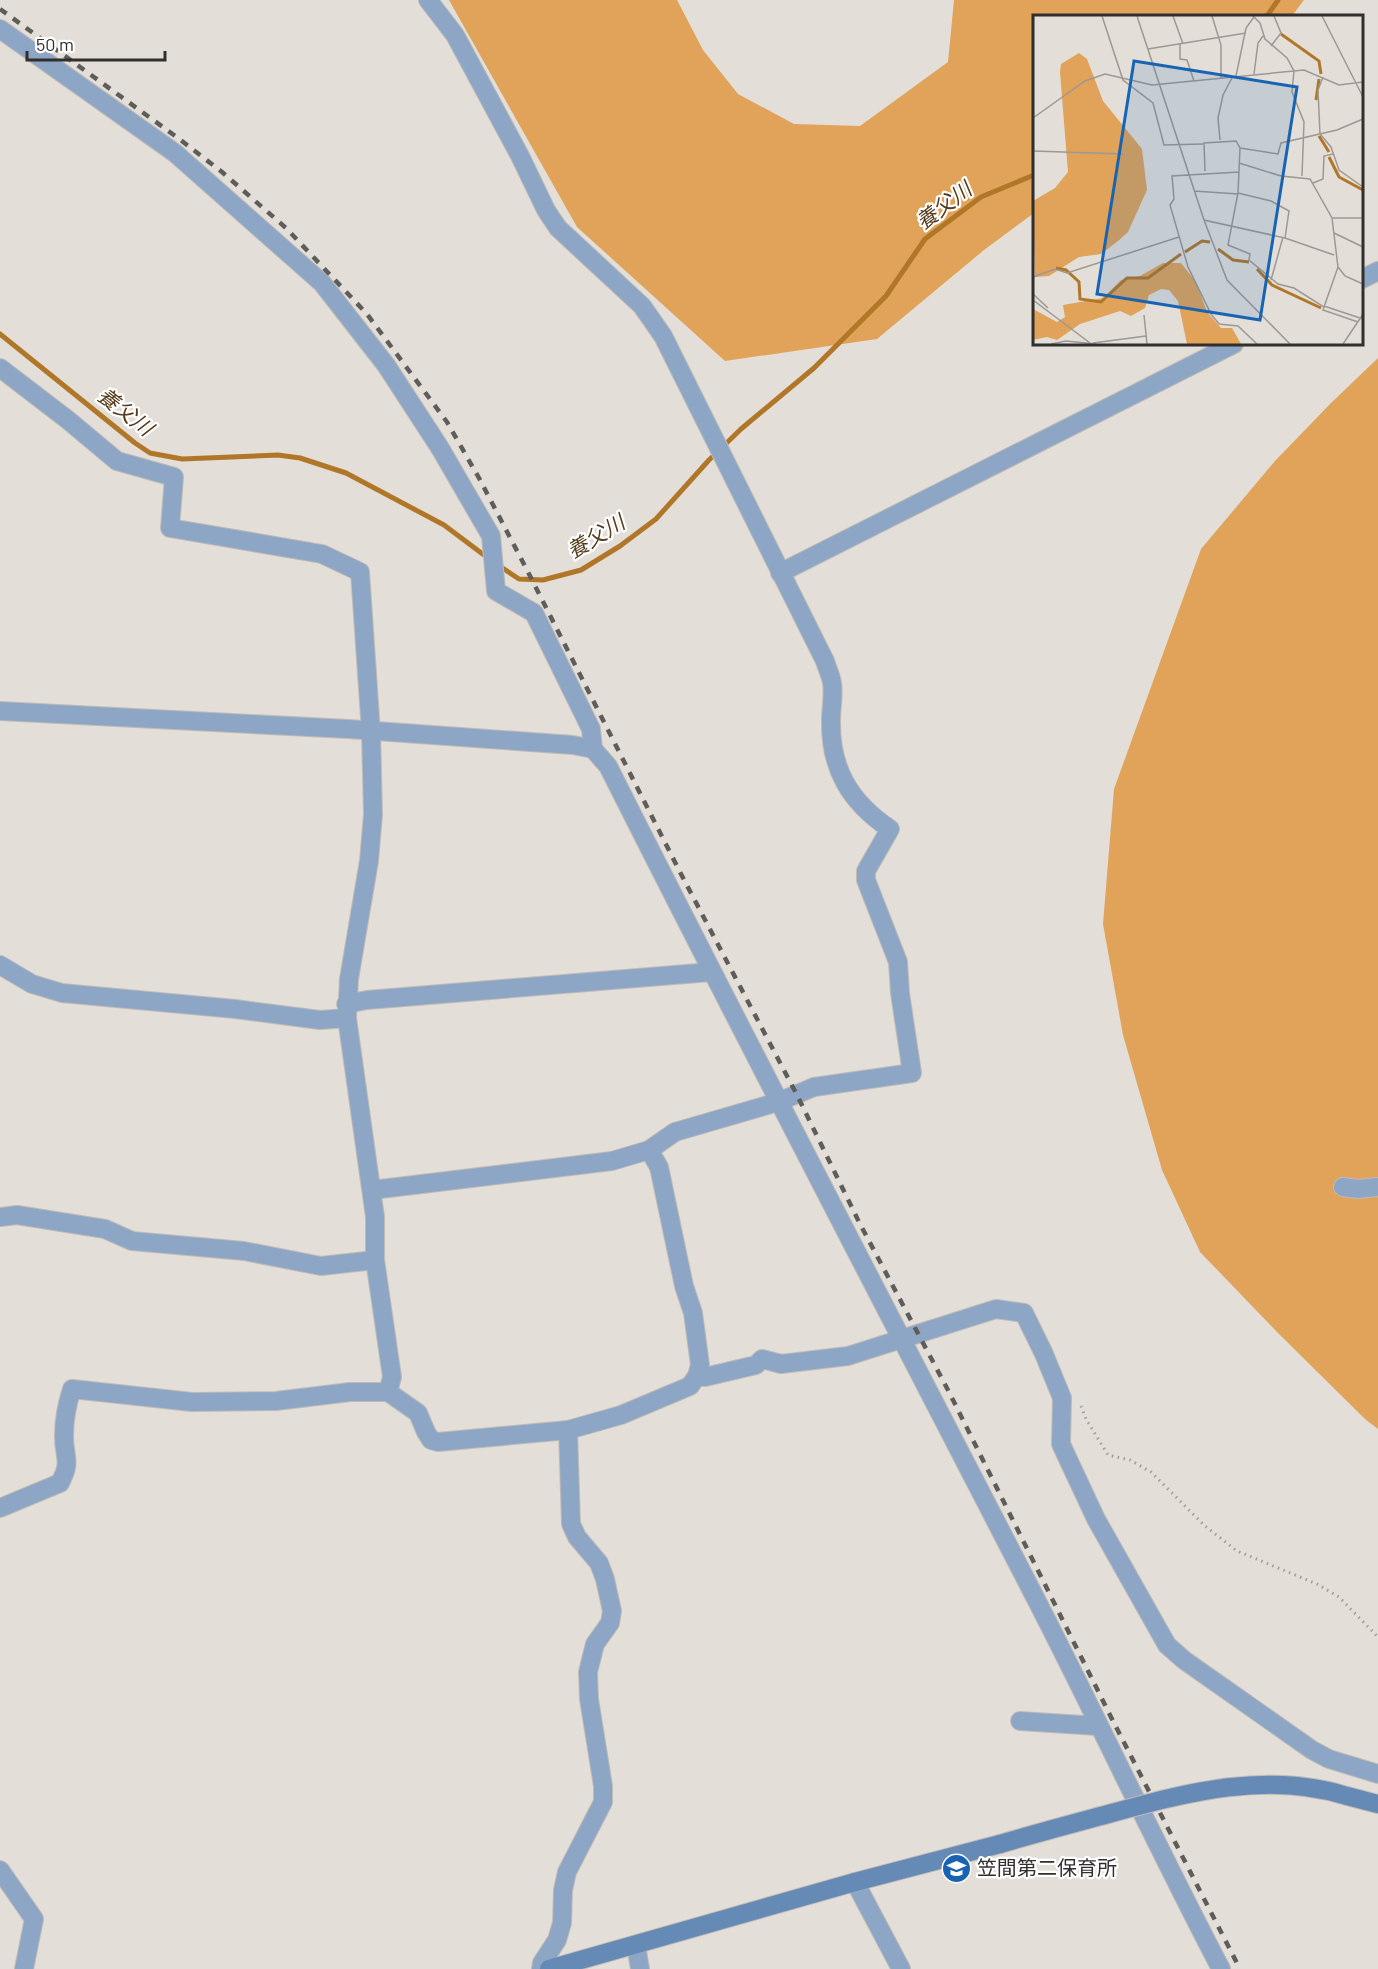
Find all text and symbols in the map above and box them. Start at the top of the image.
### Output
inset map [1033,15,1363,345]
scale bar [27,24,165,62]
text: 50 m [36,33,74,55]
water label: 養父川 [910,175,977,234]
water label: 養父川 [93,382,160,441]
water label: 養父川 [562,508,630,563]
school or university icon: 笠間第二保育所 [940,1852,972,1884]
place label: 笠間第二保育所 [977,1855,1117,1879]

